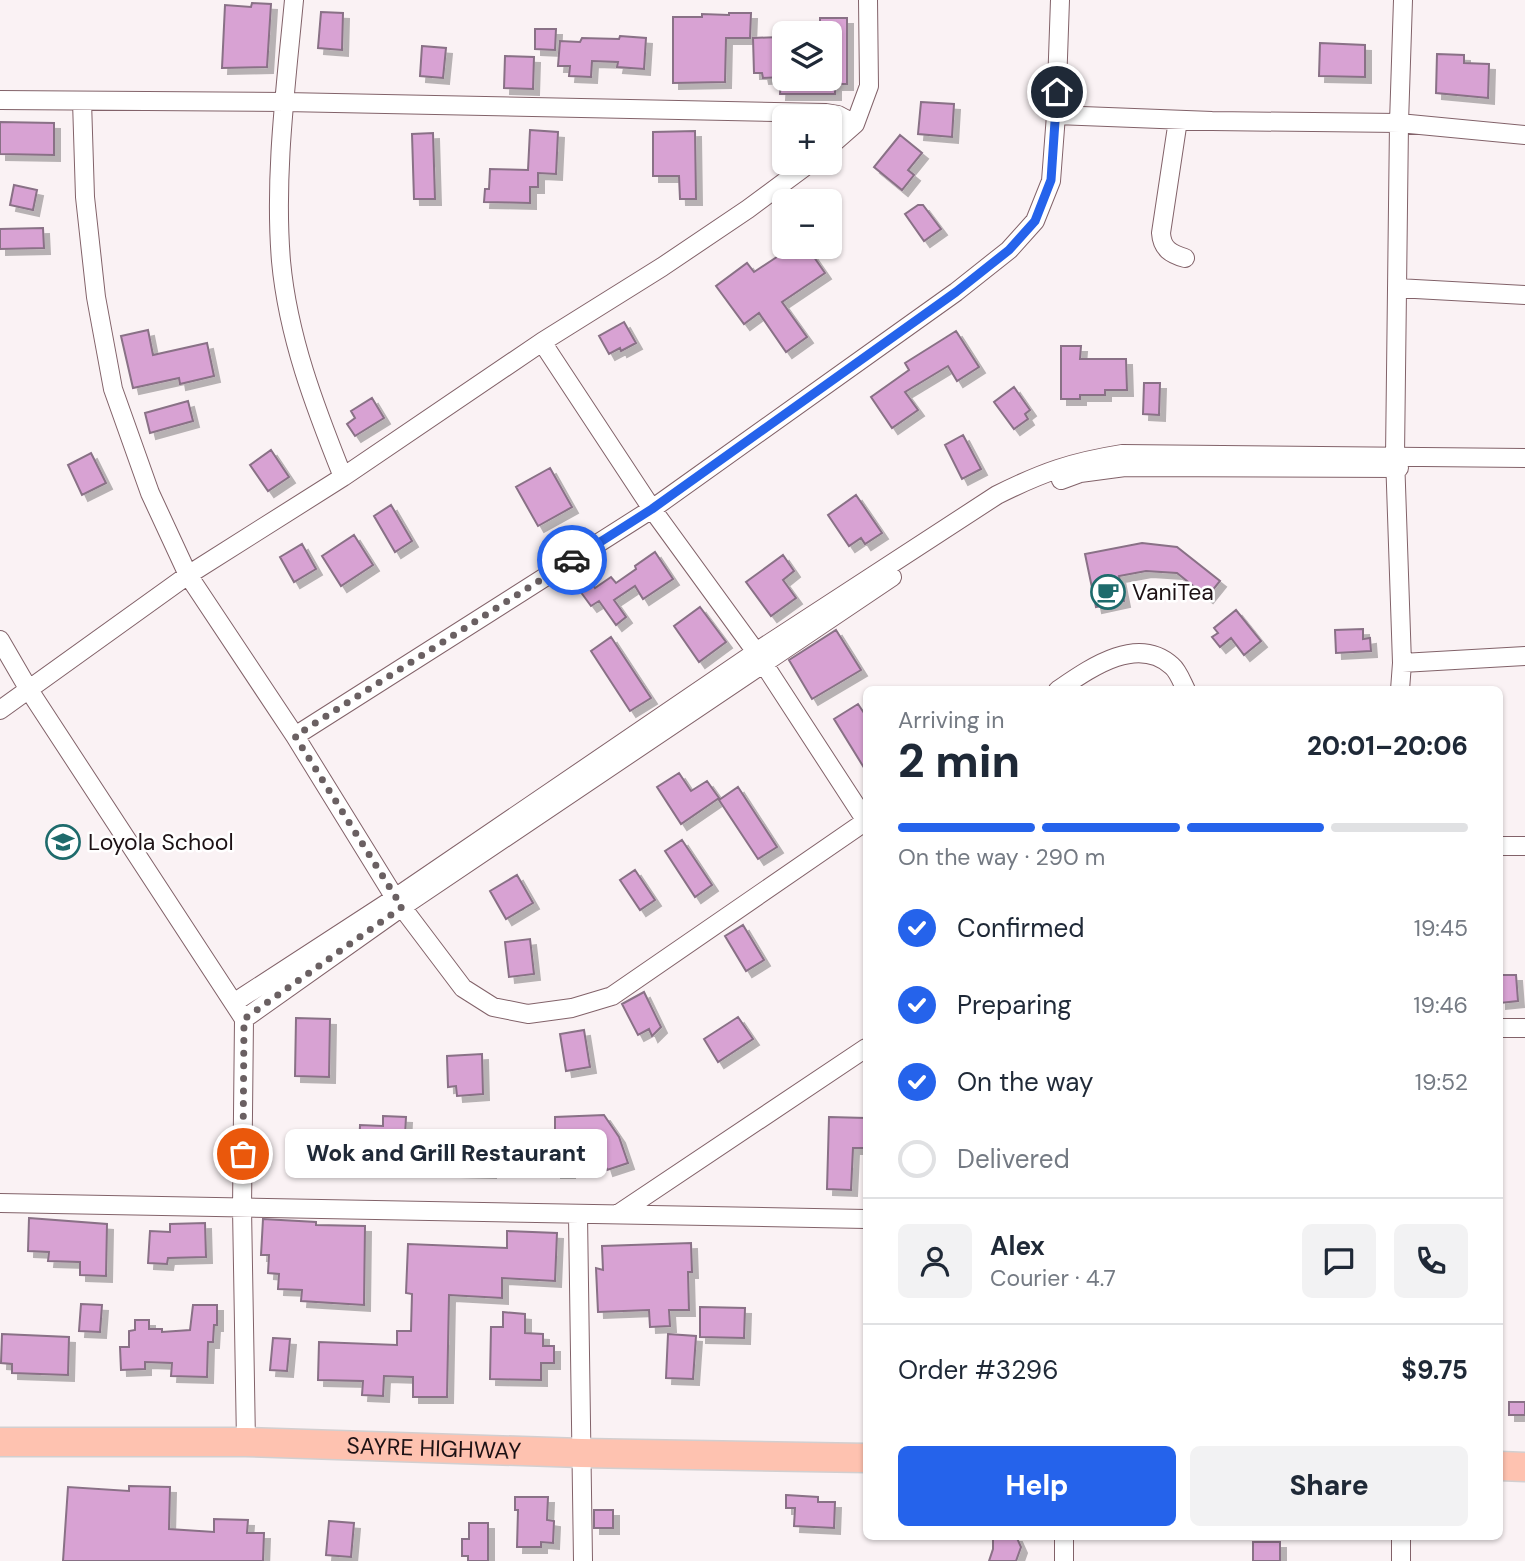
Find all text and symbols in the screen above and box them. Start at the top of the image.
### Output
map controls [772,21,842,259]
button: layers [772,21,842,91]
pin [1027,62,1087,122]
icon: home [1038,73,1076,111]
button: + [772,105,842,175]
button: − [772,189,842,259]
courier [537,525,607,595]
icon: car [553,541,591,579]
cafe icon: VaniTea [1089,573,1127,611]
place label: VaniTea [1132,577,1214,607]
text: Arriving in [898,705,1004,735]
text: 20:01–20:06 [1307,729,1468,763]
text: 2 min [898,731,1020,791]
school or university icon: Loyola School [44,823,82,861]
place label: Loyola School [88,827,234,857]
text: On the way · 290 m [898,842,1105,872]
icon: check [898,909,936,947]
text: Confirmed [957,911,1084,945]
text: 19:45 [1414,913,1468,943]
icon: check [898,986,936,1024]
text: Preparing [957,988,1072,1022]
text: 19:46 [1413,990,1468,1020]
icon: check [898,1063,936,1101]
text: On the way [957,1065,1093,1099]
text: 19:52 [1415,1067,1468,1097]
pin [213,1124,273,1184]
callout: Wok and Grill Restaurant [285,1130,607,1178]
icon: bag [224,1135,262,1173]
text: Wok and Grill Restaurant [306,1138,586,1168]
text: Delivered [957,1142,1070,1176]
button: person [898,1224,972,1298]
button: chat [1302,1224,1376,1298]
button: phone [1394,1224,1468,1298]
text: Alex [990,1229,1045,1263]
text: Courier · 4.7 [990,1263,1116,1293]
text: Order #3296 [898,1353,1059,1387]
text: $9.75 [1401,1353,1468,1387]
street label: SAYRE HIGHWAY [346,1430,522,1466]
button: Help [898,1446,1176,1526]
button: Share [1190,1446,1468,1526]

